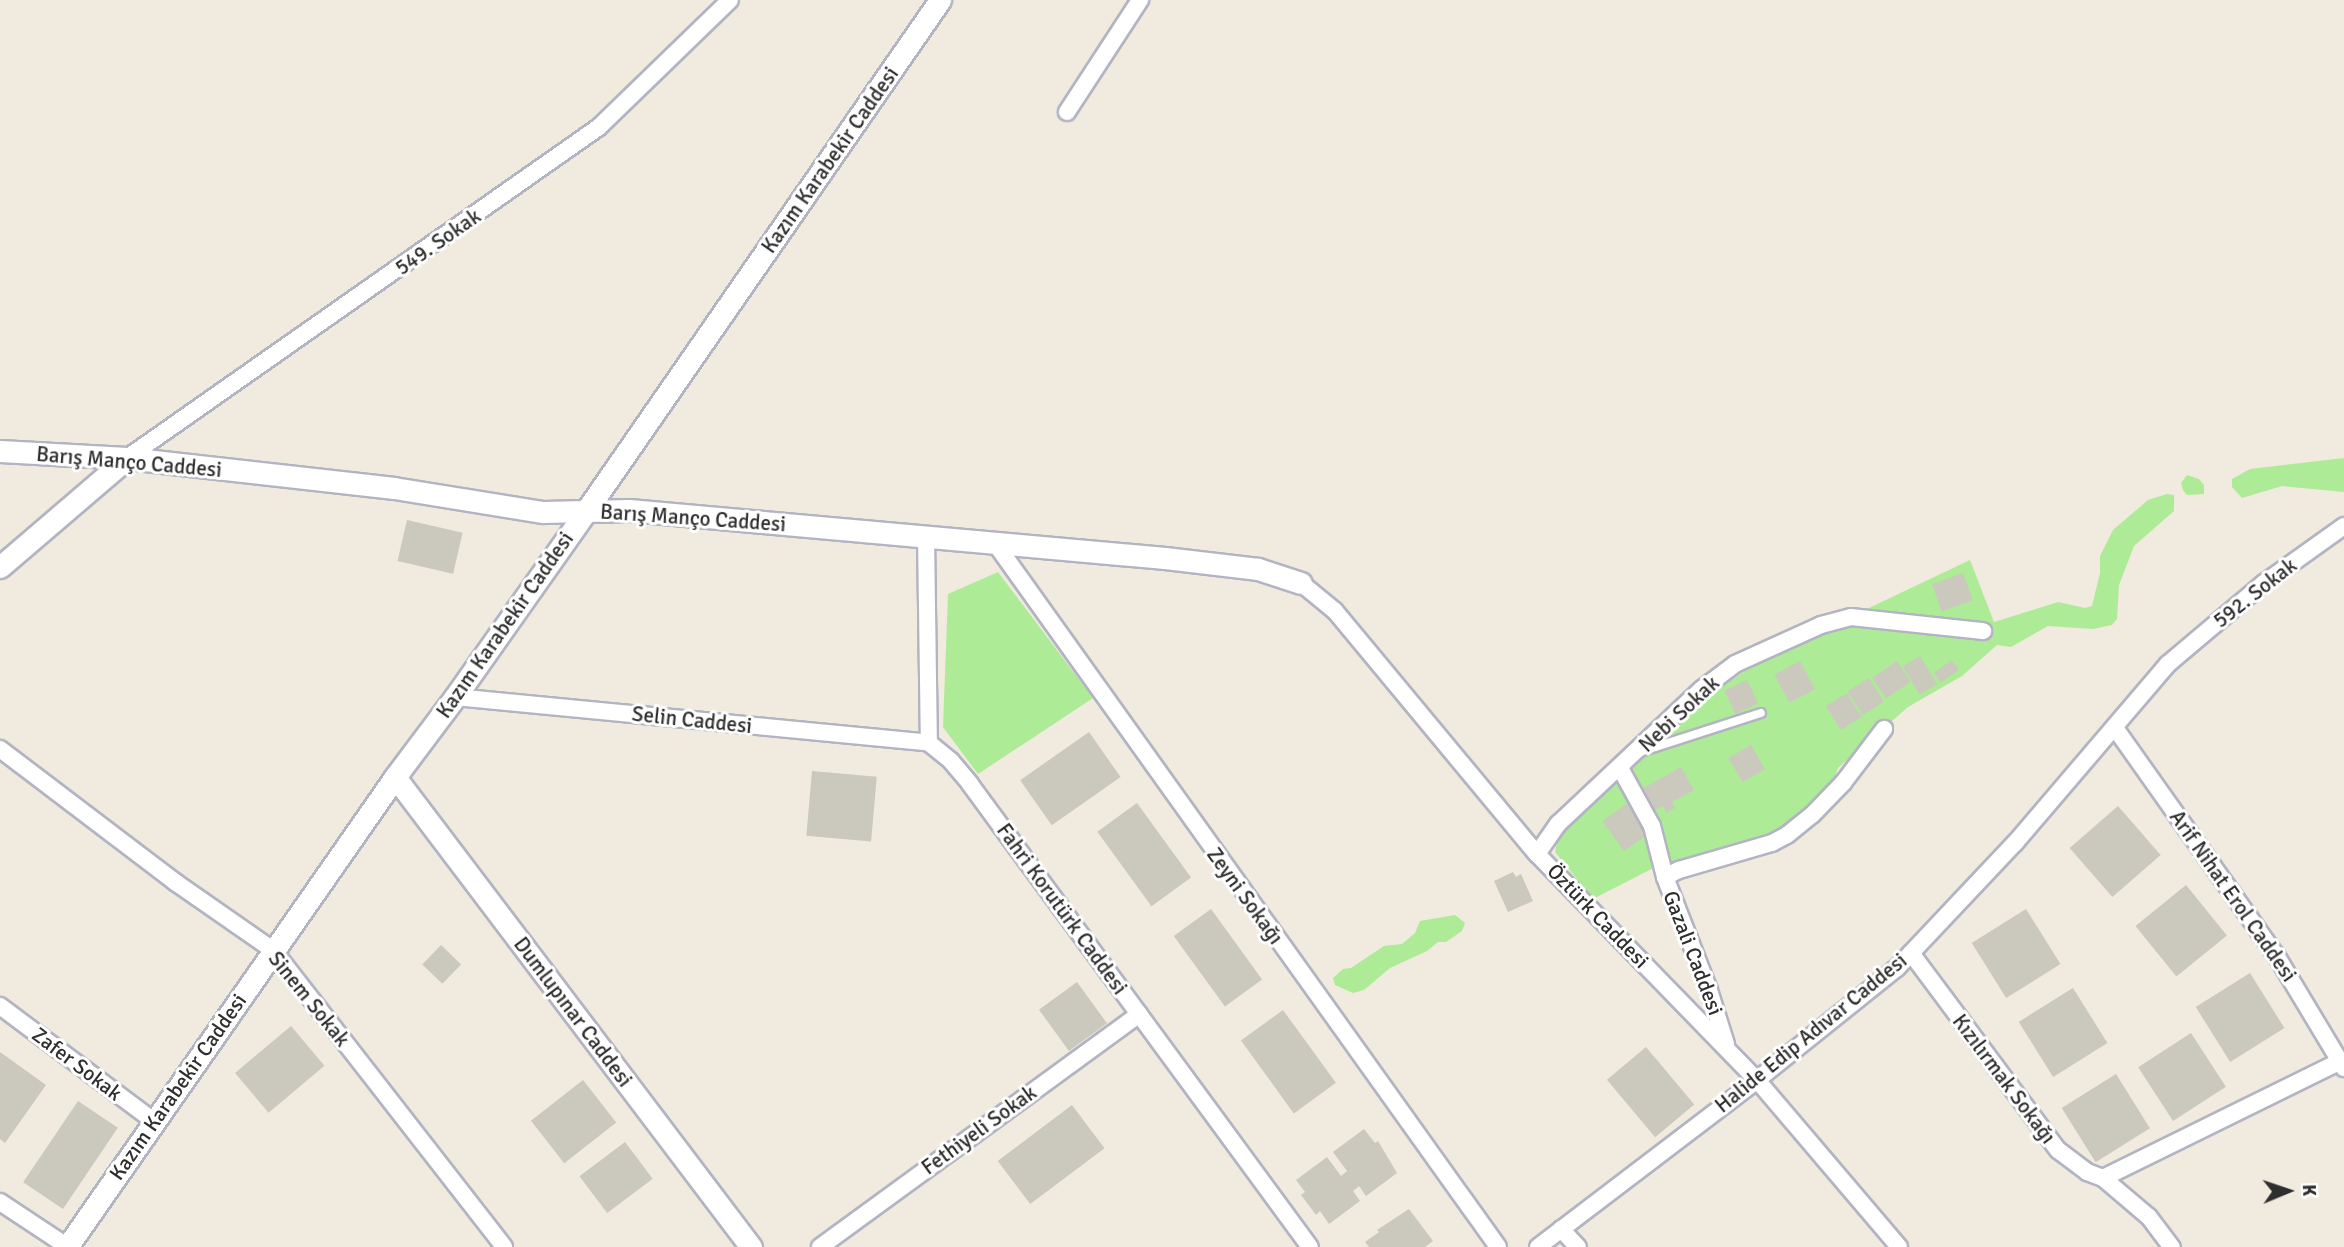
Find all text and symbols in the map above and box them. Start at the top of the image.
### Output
street label: Kazım Karabekir Caddesi [756,62,904,258]
street label: 549. Sokak [390,203,486,281]
street label: Barış Manço Caddesi [35,441,223,483]
street label: Barış Manço Caddesi [599,499,787,537]
street label: Kazım Karabekir Caddesi [431,527,579,723]
street label: 592. Sokak [2208,553,2302,633]
street label: Nebi Sokak [1634,671,1724,757]
street label: Selin Caddesi [631,701,753,739]
street label: Arif Nihat Erol Caddesi [2164,805,2302,987]
street label: Fahri Korutürk Caddesi [991,818,1133,1000]
street label: Zeyni Sokağı [1201,843,1289,949]
street label: Öztürk Caddesi [1542,859,1654,973]
street label: Gazali Caddesi [1658,887,1728,1019]
street label: Dumlupınar Caddesi [508,932,638,1092]
street label: Sinem Sokak [263,946,355,1052]
street label: Halide Edip Adıvar Caddesi [1710,948,1912,1118]
street label: Kazım Karabekir Caddesi [104,989,252,1185]
street label: Kızılırmak Sokağı [1947,1009,2061,1149]
street label: Zafer Sokak [27,1022,127,1106]
street label: Fethiyeli Sokak [917,1080,1041,1180]
north arrow [2253,1156,2323,1226]
text: K [2297,1184,2321,1197]

